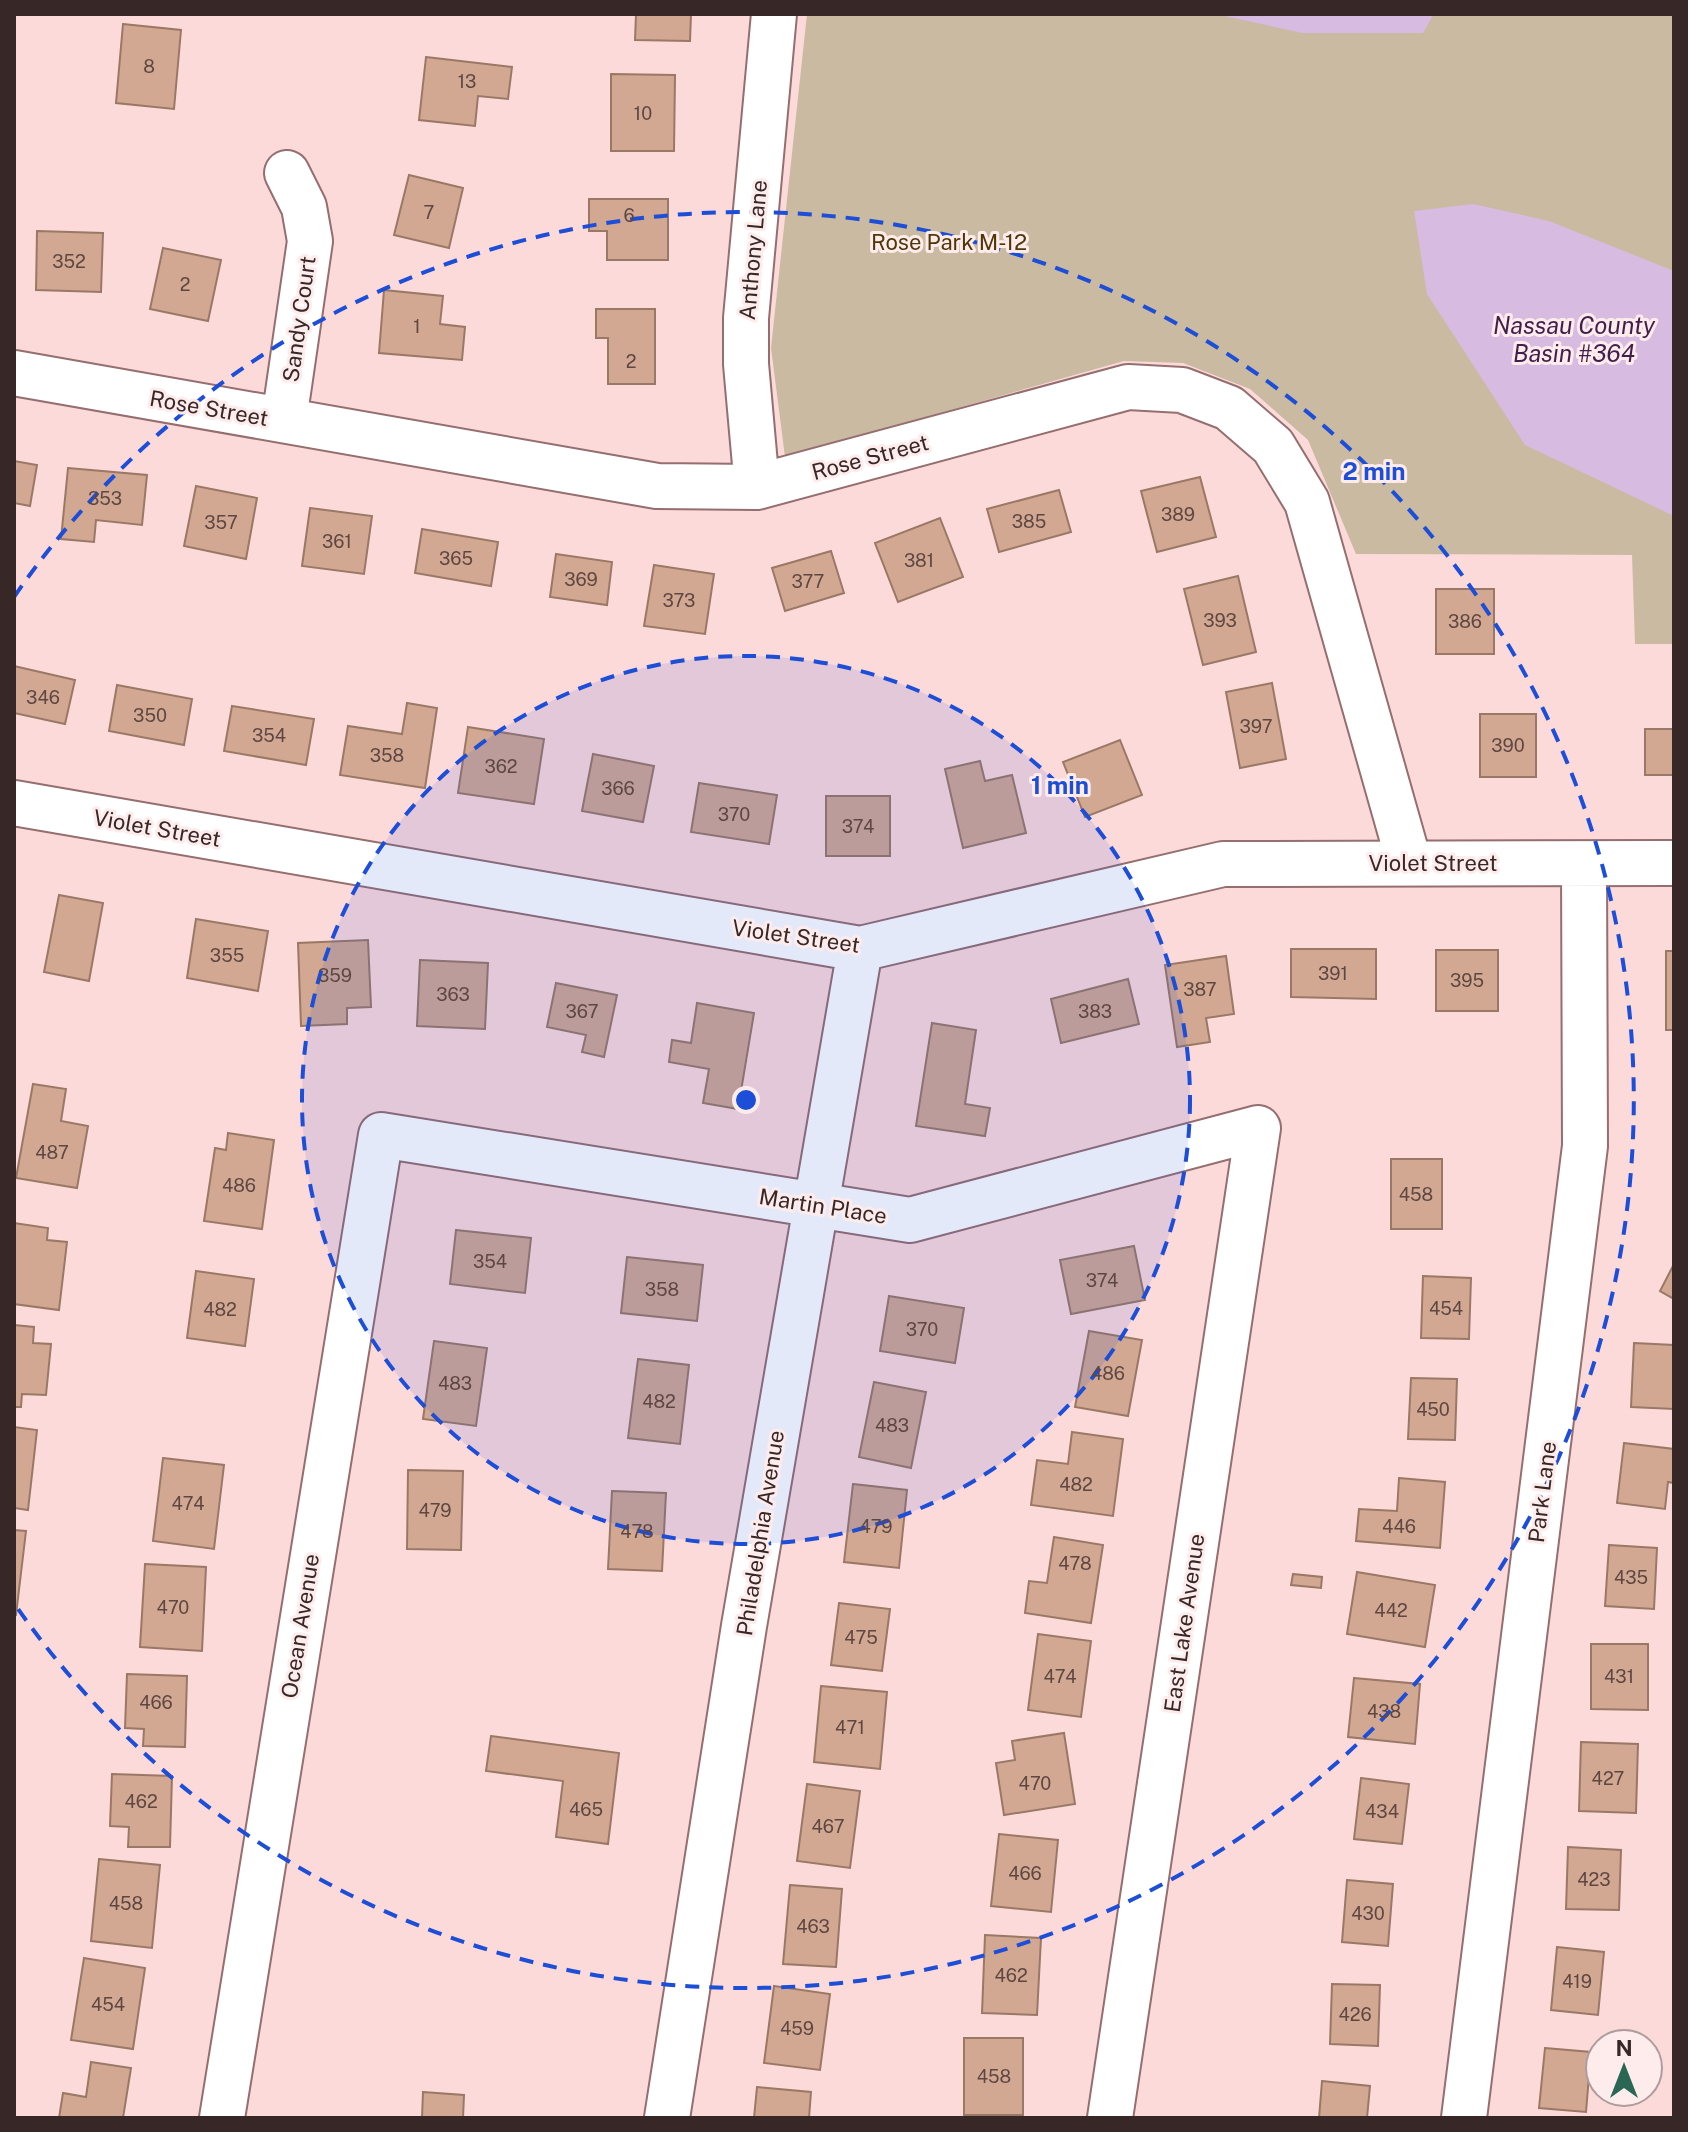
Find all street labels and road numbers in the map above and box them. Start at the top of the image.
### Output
street label: Anthony Lane [734,179,772,321]
street label: Sandy Court [277,254,321,384]
street label: Rose Street [148,385,270,431]
street label: Rose Street [809,429,931,485]
street label: Violet Street [91,804,223,852]
street label: Violet Street [1369,850,1497,876]
street label: Violet Street [730,914,862,958]
street label: Martin Place [757,1183,889,1229]
street label: Philadelphia Avenue [731,1429,789,1637]
street label: Park Lane [1523,1440,1561,1544]
street label: East Lake Avenue [1159,1532,1209,1714]
street label: Ocean Avenue [276,1552,324,1700]

